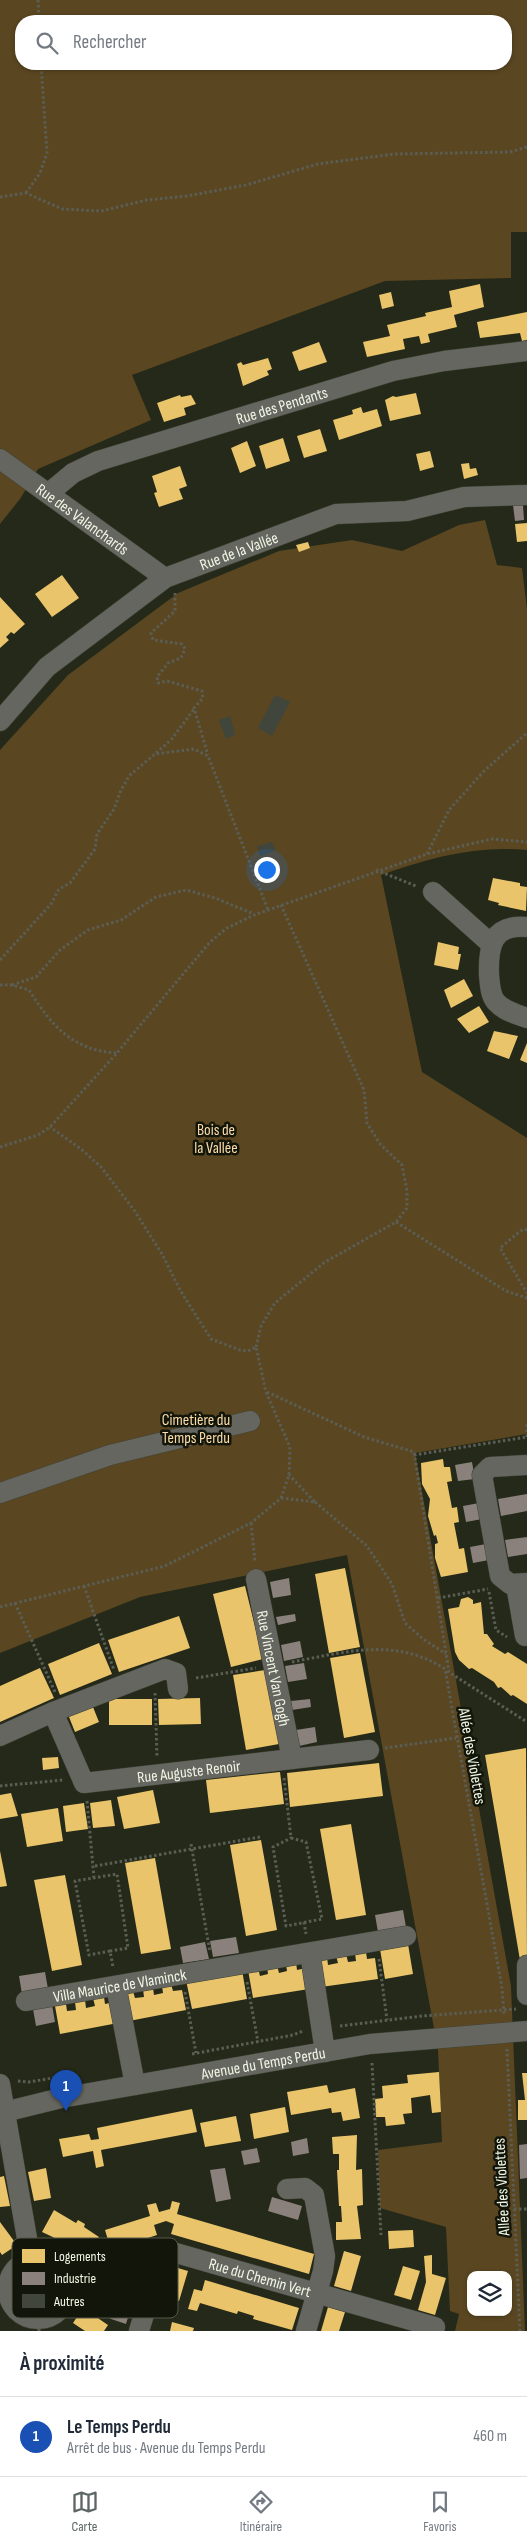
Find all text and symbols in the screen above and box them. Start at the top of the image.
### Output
search box [15,15,512,70]
icon: search [33,29,61,57]
text: Rechercher [73,31,147,54]
street label: Rue des Pendants [234,383,331,429]
street label: Rue des Valanchards [32,480,132,560]
street label: Rue de la Vallée [197,529,281,575]
your location [254,857,280,883]
park label: Bois de la Vallée [194,1121,238,1158]
park label: Cimetière du Temps Perdu [162,1411,230,1448]
street label: Rue Vincent Van Gogh [252,1609,293,1728]
street label: Allée des Violettes [454,1705,489,1806]
street label: Rue Auguste Renoir [136,1757,242,1788]
street label: Villa Maurice de Vlaminck [52,1966,188,2007]
street label: Avenue du Temps Perdu [199,2044,327,2085]
pin: 1 [50,2070,82,2111]
street label: Allée des Violettes [490,2137,515,2237]
legend [12,2238,178,2318]
text: Logements [54,2248,106,2265]
street label: Rue du Chemin Vert [206,2255,313,2302]
text: Industrie [54,2270,96,2287]
map controls [467,2271,512,2316]
button: layers [467,2271,512,2316]
text: Autres [53,2293,85,2310]
text: À proximité [20,2351,105,2376]
text: Le Temps Perdu [67,2416,171,2439]
text: 1 [33,2427,39,2446]
text: 460 m [473,2427,507,2446]
text: Arrêt de bus · Avenue du Temps Perdu [67,2439,265,2458]
tab: Carte [71,2488,99,2535]
tab: Itinéraire [240,2488,282,2535]
tab: Favoris [423,2488,456,2535]

